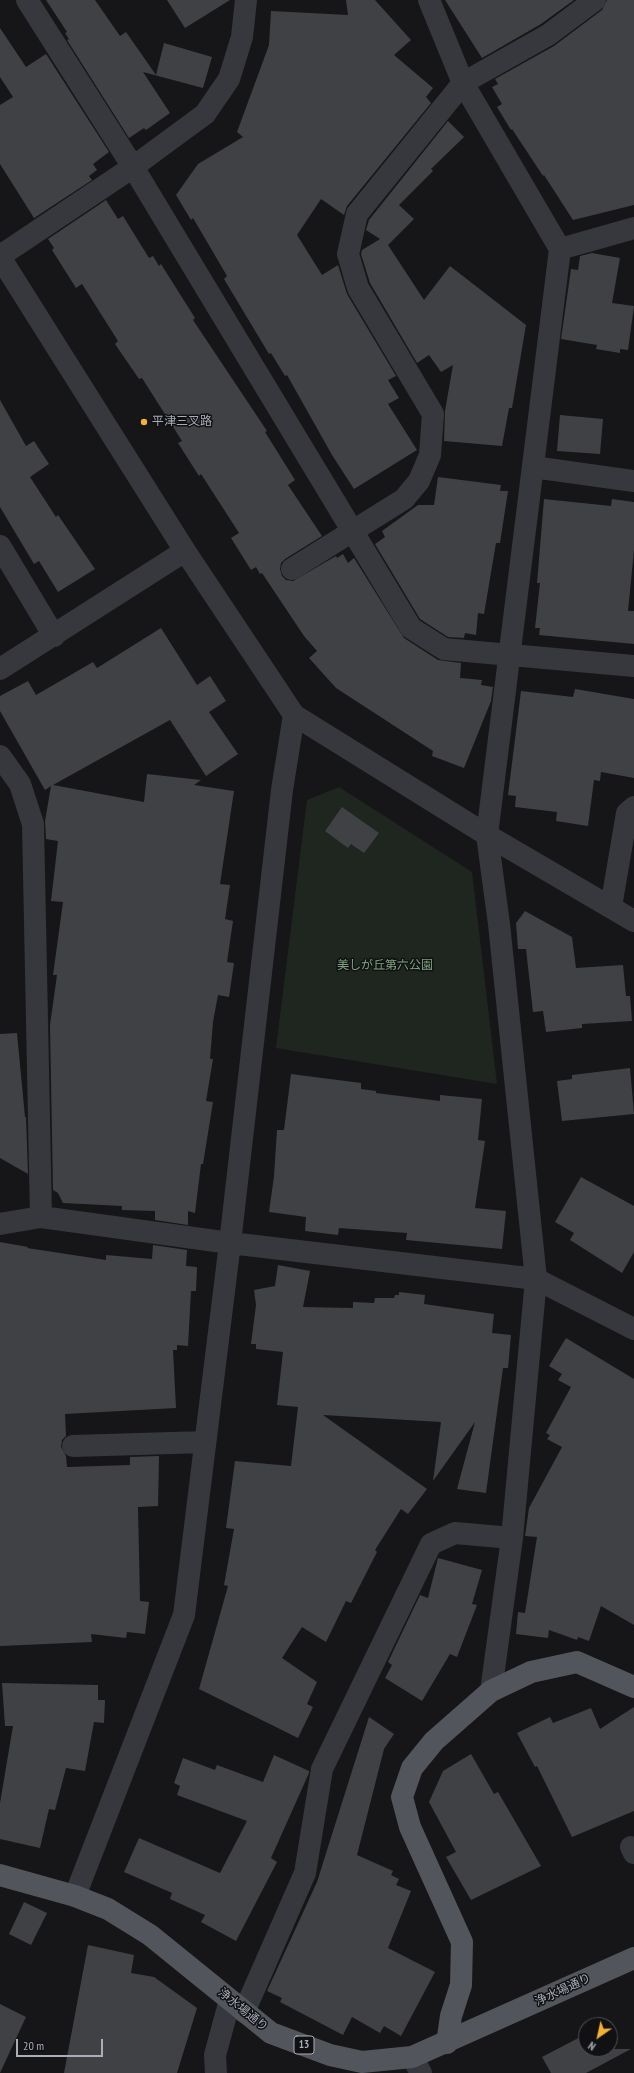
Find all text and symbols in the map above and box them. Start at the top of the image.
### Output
place label: 平津三叉路 [152,415,212,429]
marker: 平津三叉路 [139,417,149,427]
park label: 美しが丘第六公園 [337,959,433,973]
street label: 浄水場通り [533,1971,593,2009]
street label: 浄水場通り [215,1986,271,2034]
north arrow [578,2017,618,2057]
scale bar [18,2031,105,2057]
road number: 13 [294,2036,314,2054]
text: 20 m [23,2038,44,2053]
text: N [585,2039,598,2054]

